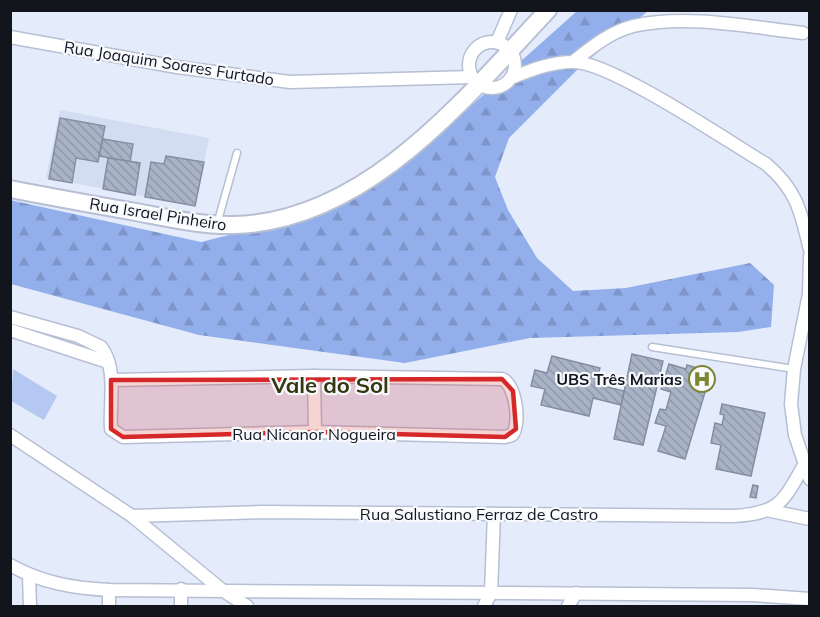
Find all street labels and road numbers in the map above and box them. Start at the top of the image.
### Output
street label: Rua Joaquim Soares Furtado [63,37,275,89]
street label: Rua Israel Pinheiro [88,193,228,235]
street label: Rua Nicanor Nogueira [232,424,396,444]
street label: Rua Salustiano Ferraz de Castro [360,504,598,524]

